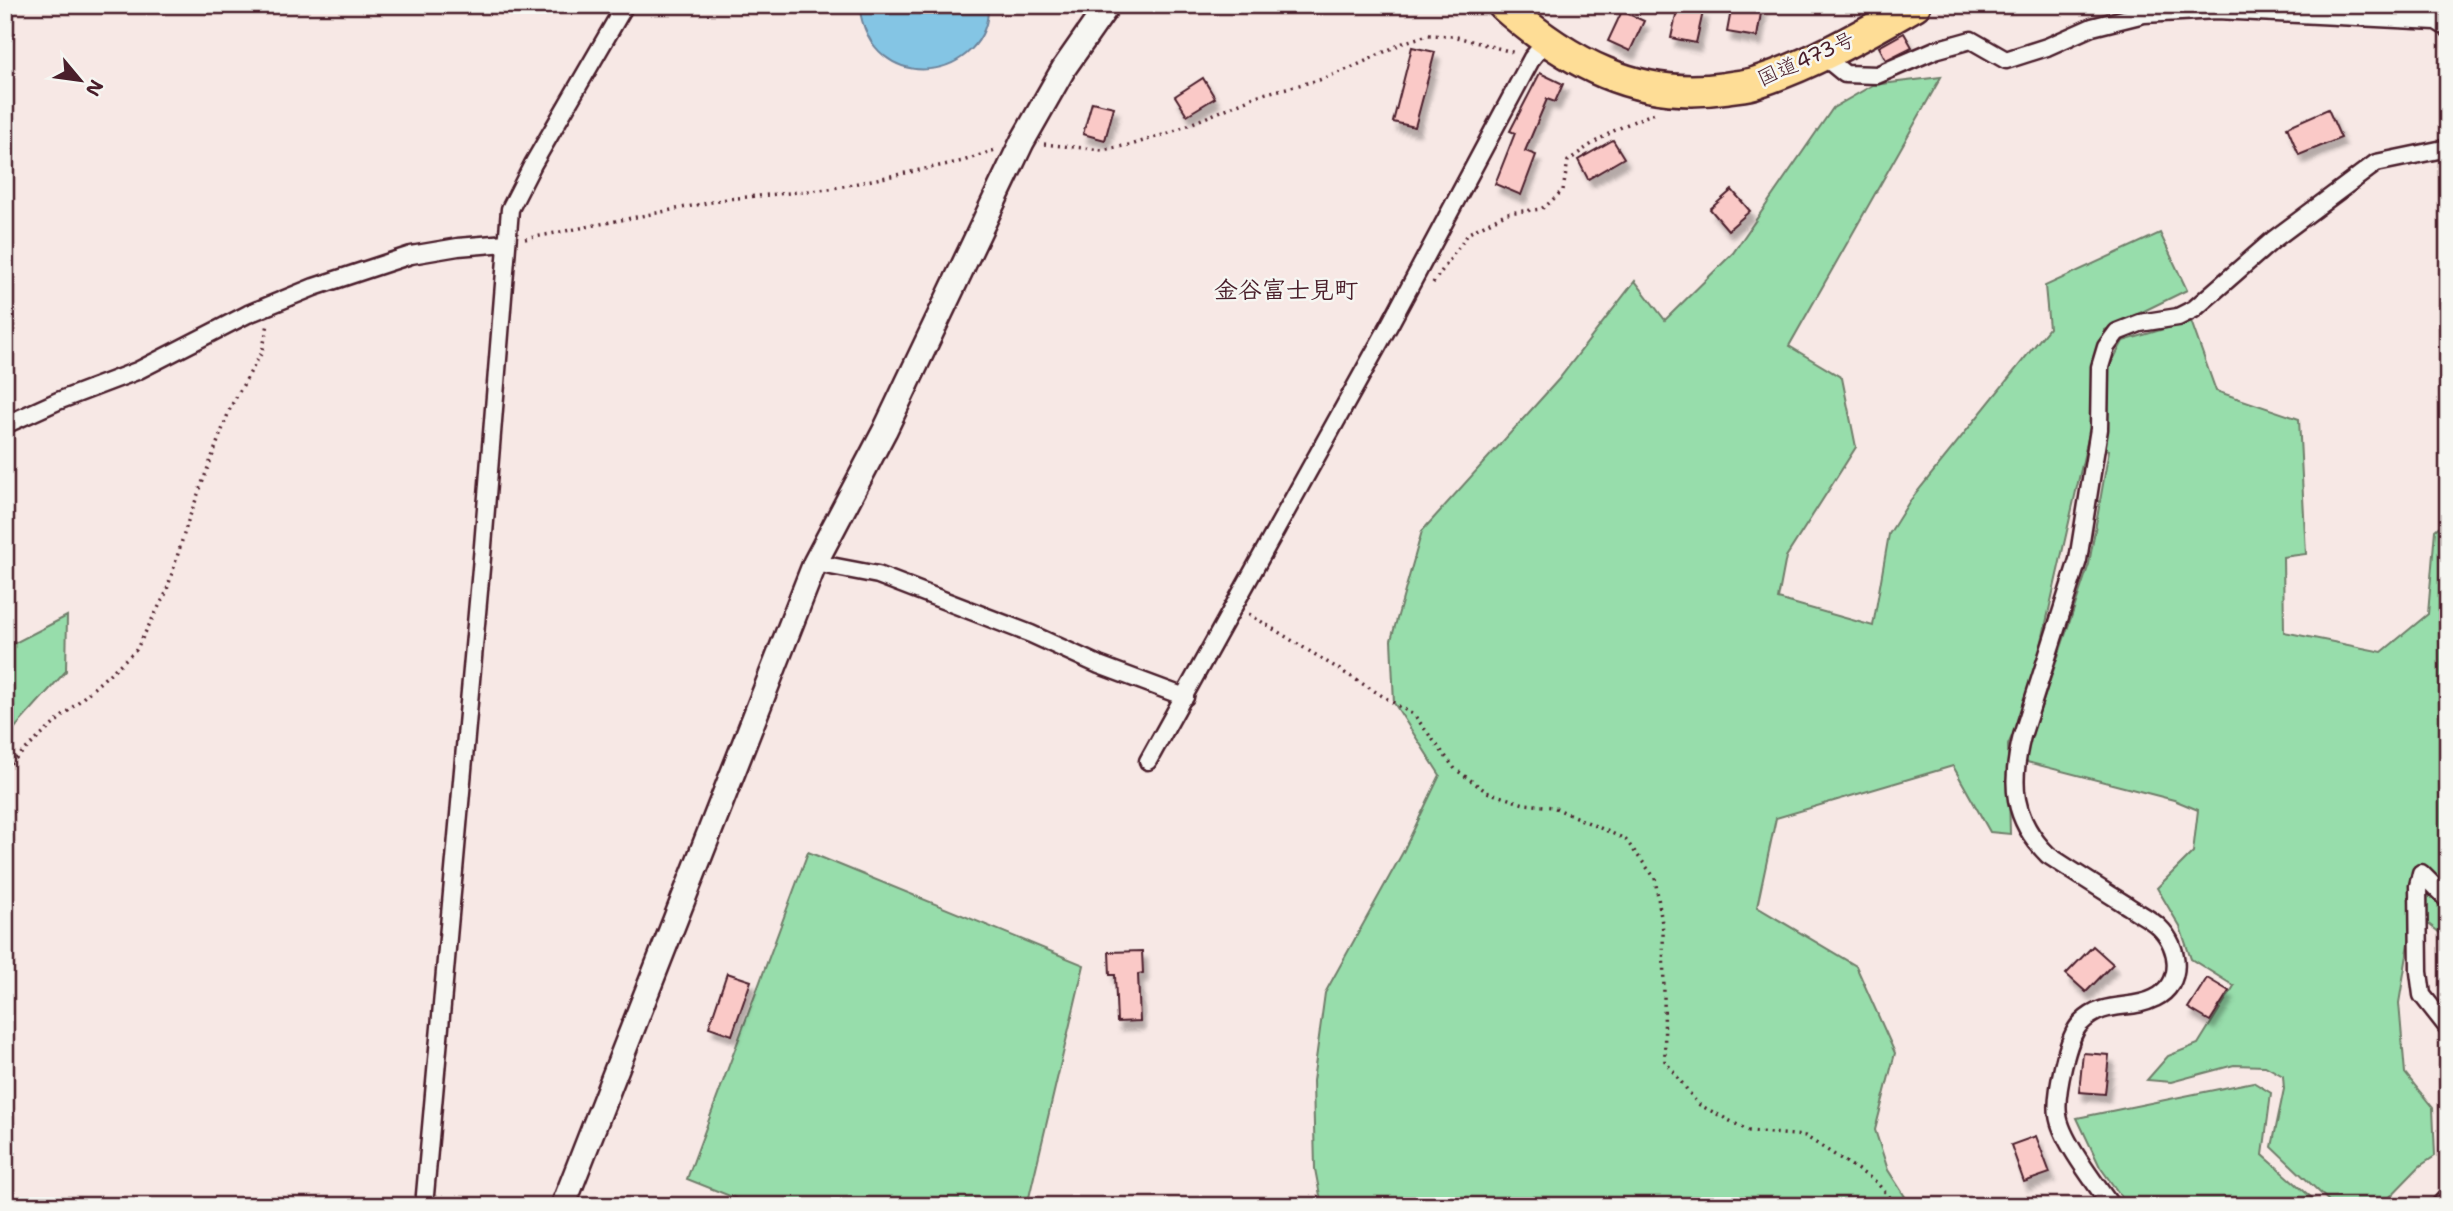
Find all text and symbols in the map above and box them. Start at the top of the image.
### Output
street label: 国道473号 [1753,25,1859,93]
north arrow [46,46,116,116]
text: N [80,75,109,101]
district label: 金谷富士見町 [1214,274,1358,306]

